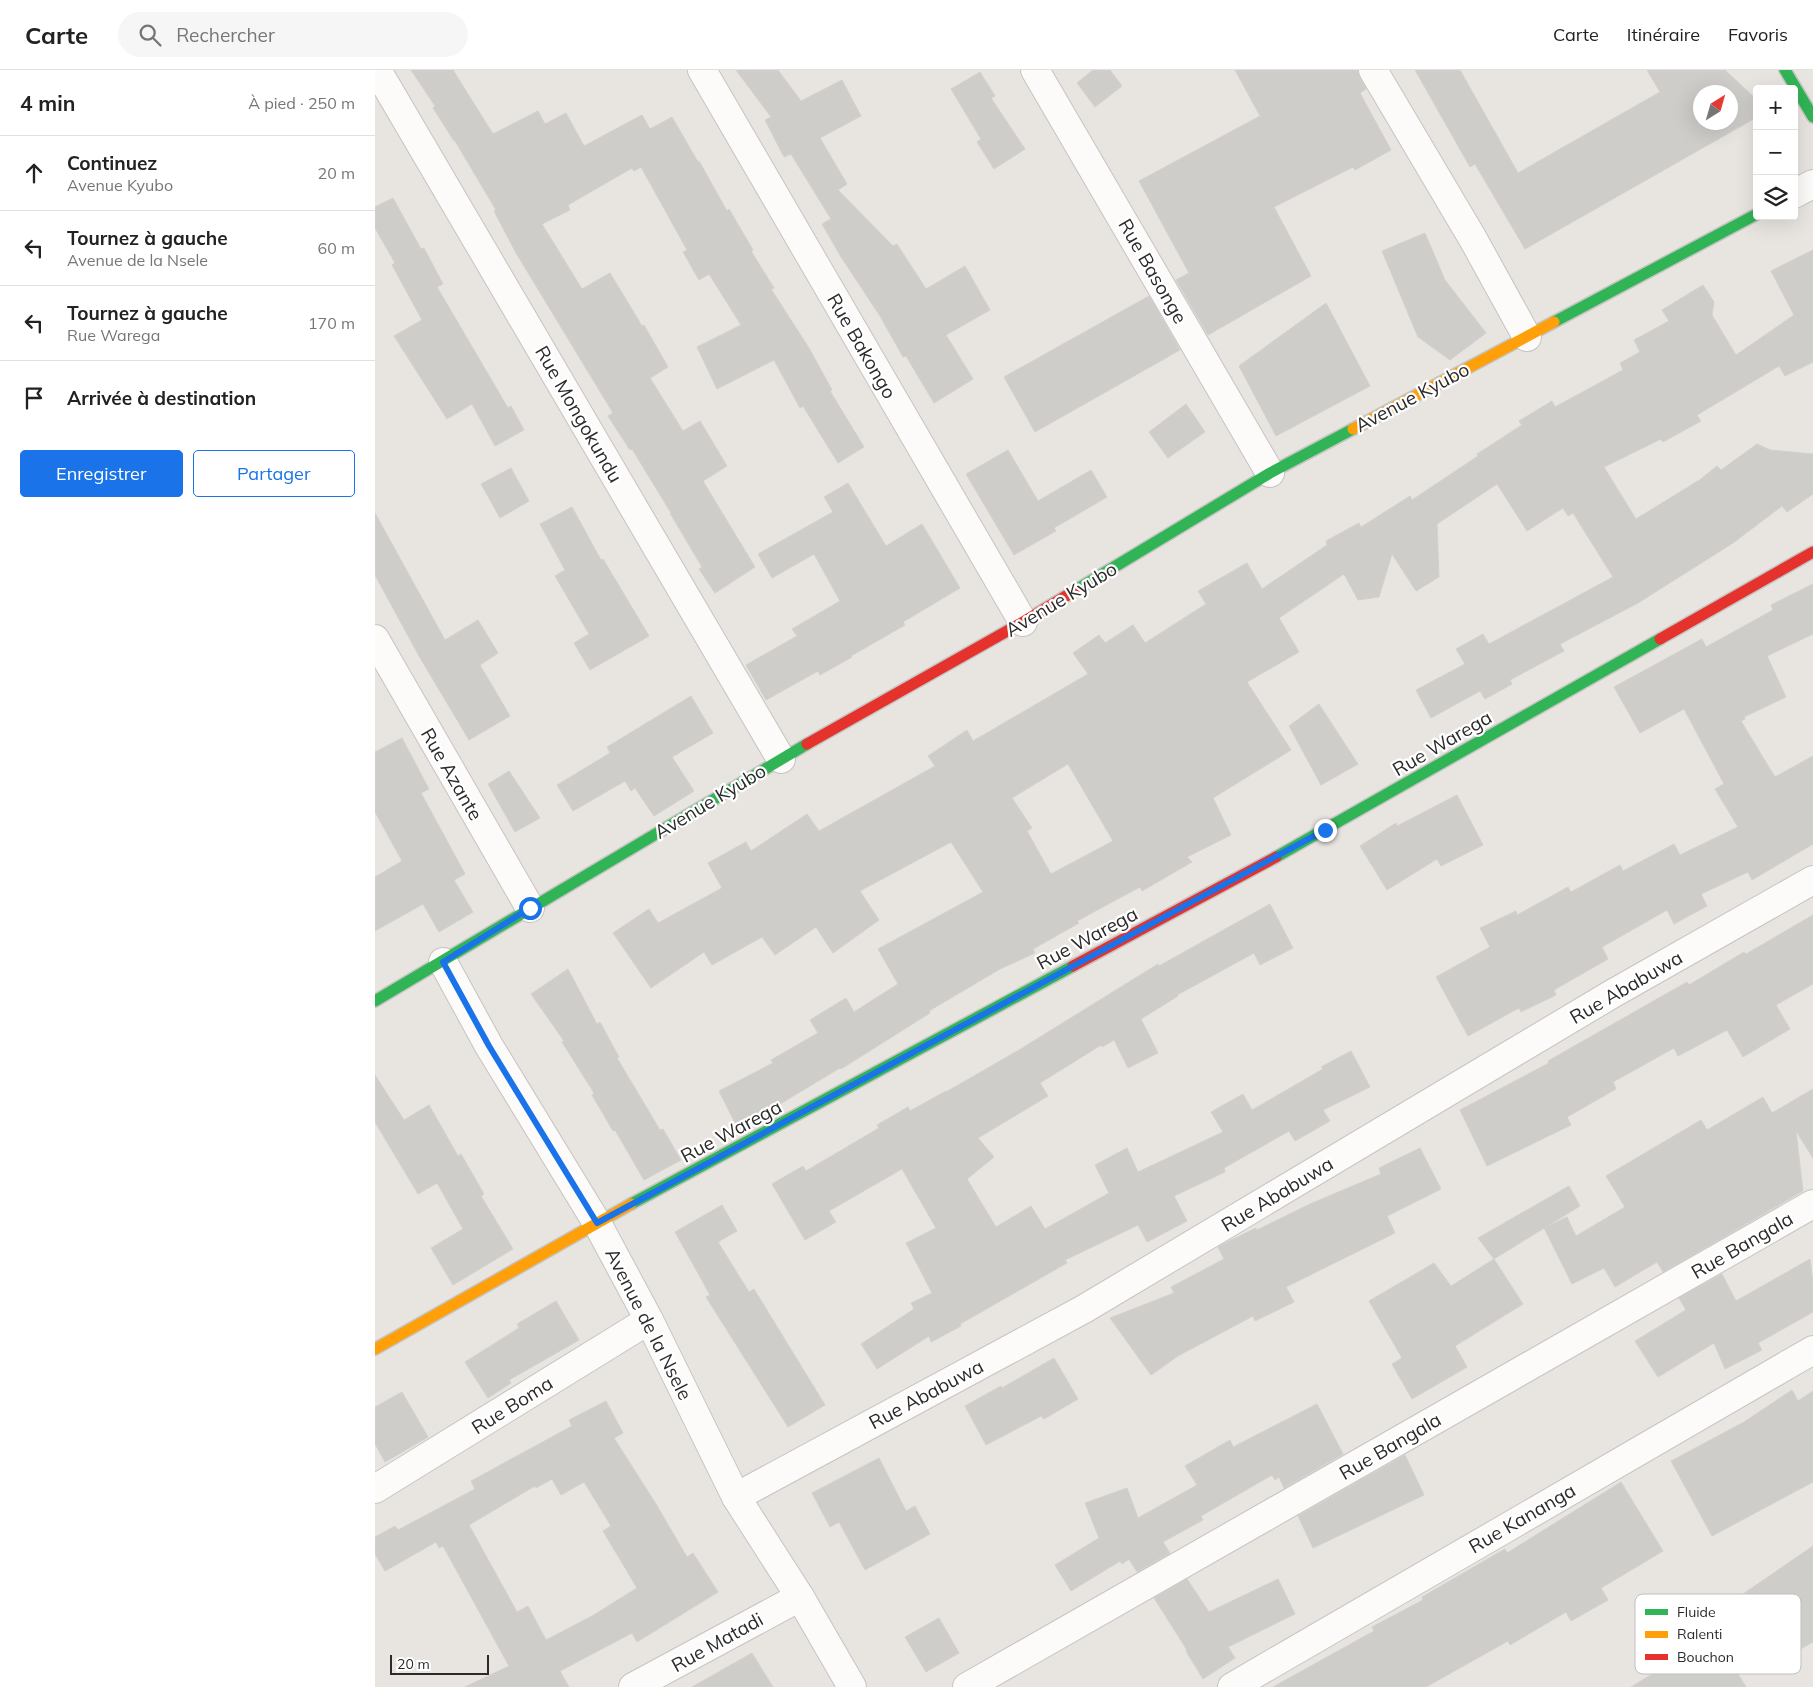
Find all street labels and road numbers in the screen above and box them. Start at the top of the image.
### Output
street label: Rue Basonge [1113,214,1193,328]
street label: Rue Bakongo [822,289,902,403]
street label: Rue Mongokundu [530,341,628,487]
street label: Avenue Kyubo [1351,357,1473,437]
street label: Avenue Kyubo [1001,556,1121,642]
street label: Rue Warega [1388,705,1496,781]
street label: Rue Azante [416,724,488,824]
street label: Avenue Kyubo [650,758,770,844]
street label: Rue Warega [1032,901,1142,975]
street label: Rue Ababuwa [1565,945,1687,1029]
street label: Rue Warega [676,1094,786,1168]
street label: Rue Ababuwa [1217,1151,1337,1237]
street label: Rue Bangala [1687,1206,1797,1284]
street label: Avenue de la Nsele [600,1244,698,1404]
street label: Rue Ababuwa [865,1354,987,1434]
street label: Rue Boma [467,1371,557,1439]
street label: Rue Bangala [1335,1407,1445,1485]
street label: Rue Kananga [1464,1478,1580,1558]
street label: Rue Matadi [667,1607,767,1677]

